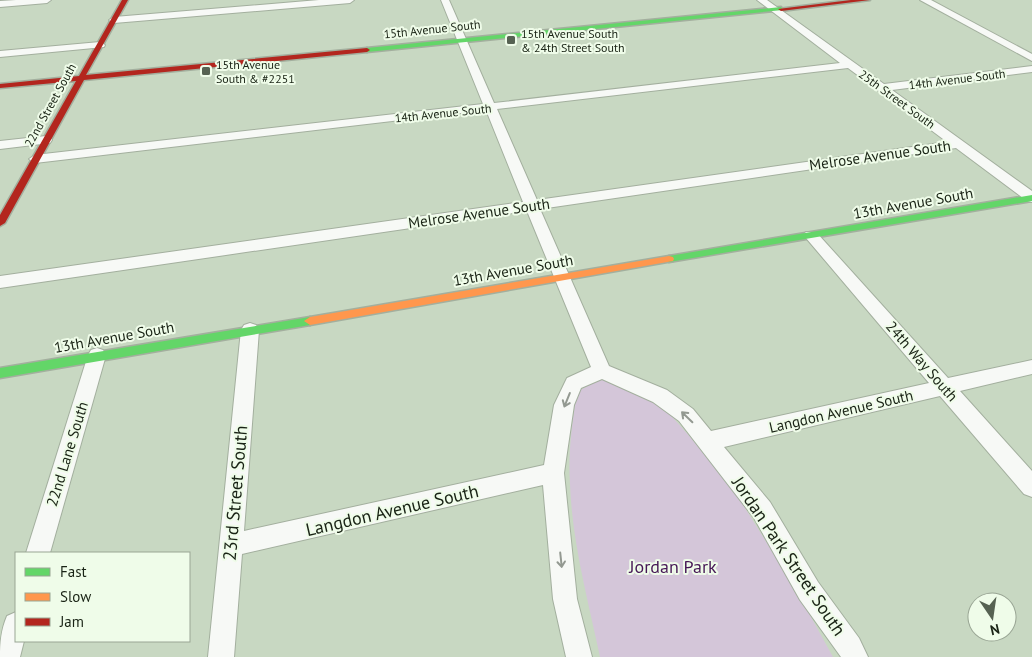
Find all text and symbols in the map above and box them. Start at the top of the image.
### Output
street label: 15th Avenue South [383,16,481,42]
place label: 15th Avenue South & 24th Street South [521,26,625,55]
marker: 15th Avenue South & 24th Street South [505,34,517,46]
place label: 15th Avenue South & #2251 [216,57,295,86]
street label: 22nd Street South [21,61,79,149]
marker: 15th Avenue South & #2251 [200,65,212,77]
street label: 25th Street South [856,66,938,132]
street label: 14th Avenue South [908,66,1006,92]
street label: 14th Avenue South [394,100,492,126]
street label: Melrose Avenue South [808,136,952,174]
street label: 13th Avenue South [852,183,974,223]
street label: Melrose Avenue South [407,194,551,232]
street label: 13th Avenue South [452,250,574,290]
street label: 13th Avenue South [53,317,175,357]
street label: 24th Way South [882,317,962,405]
street label: Langdon Avenue South [767,385,915,437]
one-way arrow [562,392,571,407]
street label: 22nd Lane South [42,399,92,509]
one-way arrow [681,411,694,423]
street label: 23rd Street South [218,424,252,562]
street label: Jordan Park Street South [727,471,851,640]
street label: Langdon Avenue South [303,479,481,541]
legend [15,552,190,642]
one-way arrow [556,552,566,568]
park label: Jordan Park [628,555,717,578]
text: Fast [60,562,87,581]
text: Slow [60,587,91,606]
north arrow [967,592,1017,642]
text: Jam [59,612,84,631]
text: N [988,620,1001,639]

